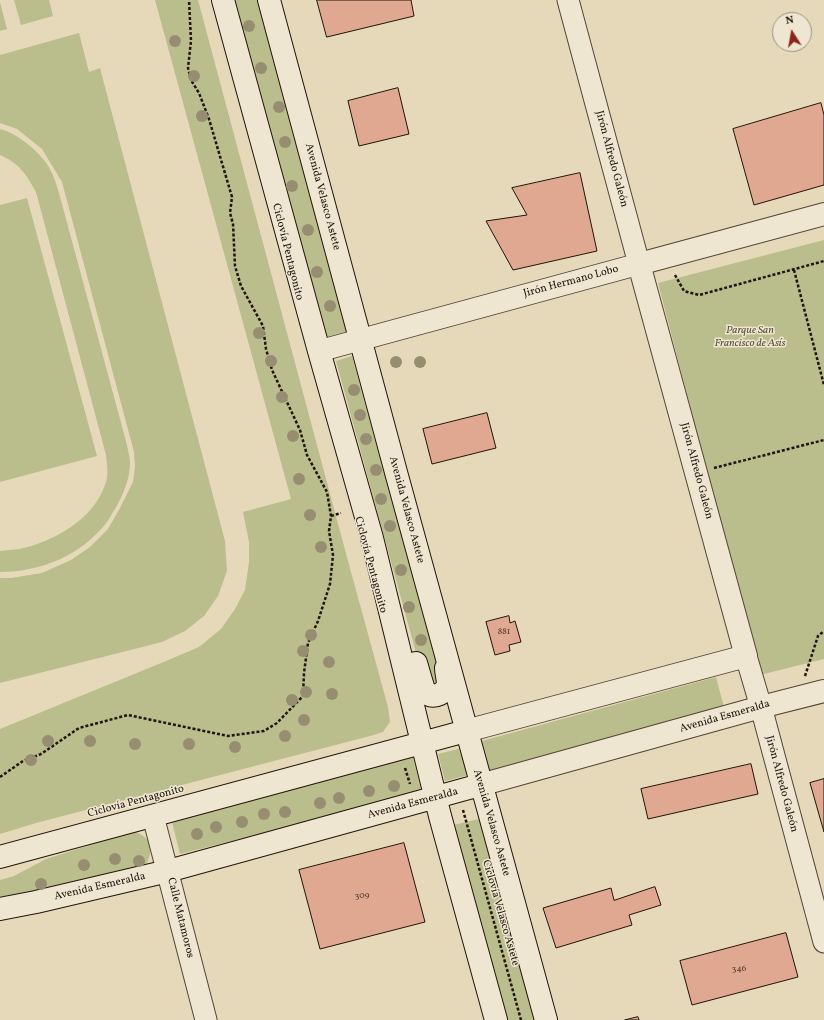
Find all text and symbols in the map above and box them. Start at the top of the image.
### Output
north arrow [772,12,812,52]
text: N [784,13,795,29]
street label: Jirón Alfredo Galeón [592,109,630,209]
street label: Avenida Velasco Astete [301,142,343,252]
street label: Ciclovía Pentagonito [269,202,305,302]
street label: Jirón Hermano Lobo [522,263,620,301]
park label: Parque San Francisco de Asís [714,324,786,350]
street label: Jirón Alfredo Galeón [677,421,715,521]
street label: Avenida Velasco Astete [385,455,427,565]
street label: Ciclovía Pentagonito [351,515,389,615]
house number: 881 [498,627,510,637]
street label: Avenida Esmeralda [678,698,772,736]
street label: Jirón Alfredo Galeón [762,734,800,834]
street label: Avenida Velasco Astete [469,768,513,878]
street label: Ciclovía Pentagonito [86,783,186,821]
street label: Avenida Esmeralda [366,786,460,822]
street label: Ciclovía Velasco Astete [479,859,521,967]
street label: Avenida Esmeralda [53,870,147,904]
street label: Calle Matamoros [164,876,196,960]
house number: 309 [355,891,369,901]
house number: 346 [732,964,746,974]

